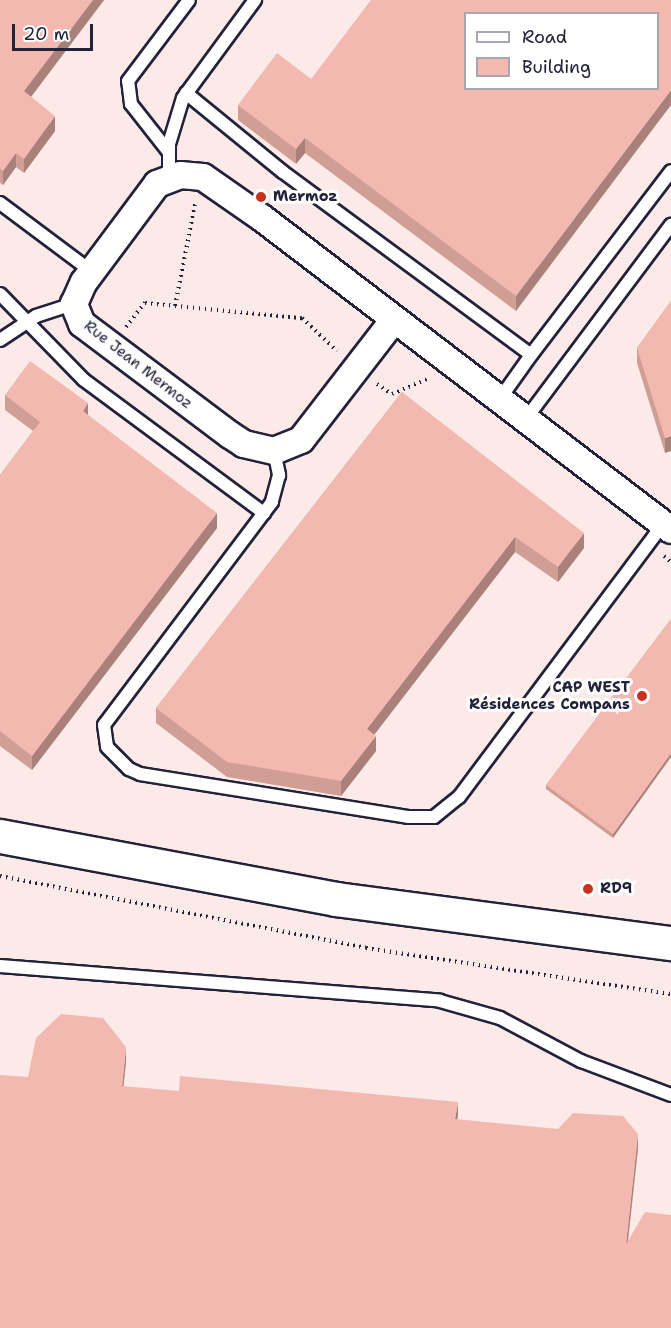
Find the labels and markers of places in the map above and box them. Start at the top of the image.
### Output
place label: Mermoz [273,188,338,206]
marker: Mermoz [254,190,268,204]
place label: CAP WEST Résidences Compans [469,678,630,713]
marker: CAP WEST Résidences Compans [635,689,649,703]
place label: RD9 [600,880,632,898]
marker: RD9 [581,882,595,896]

